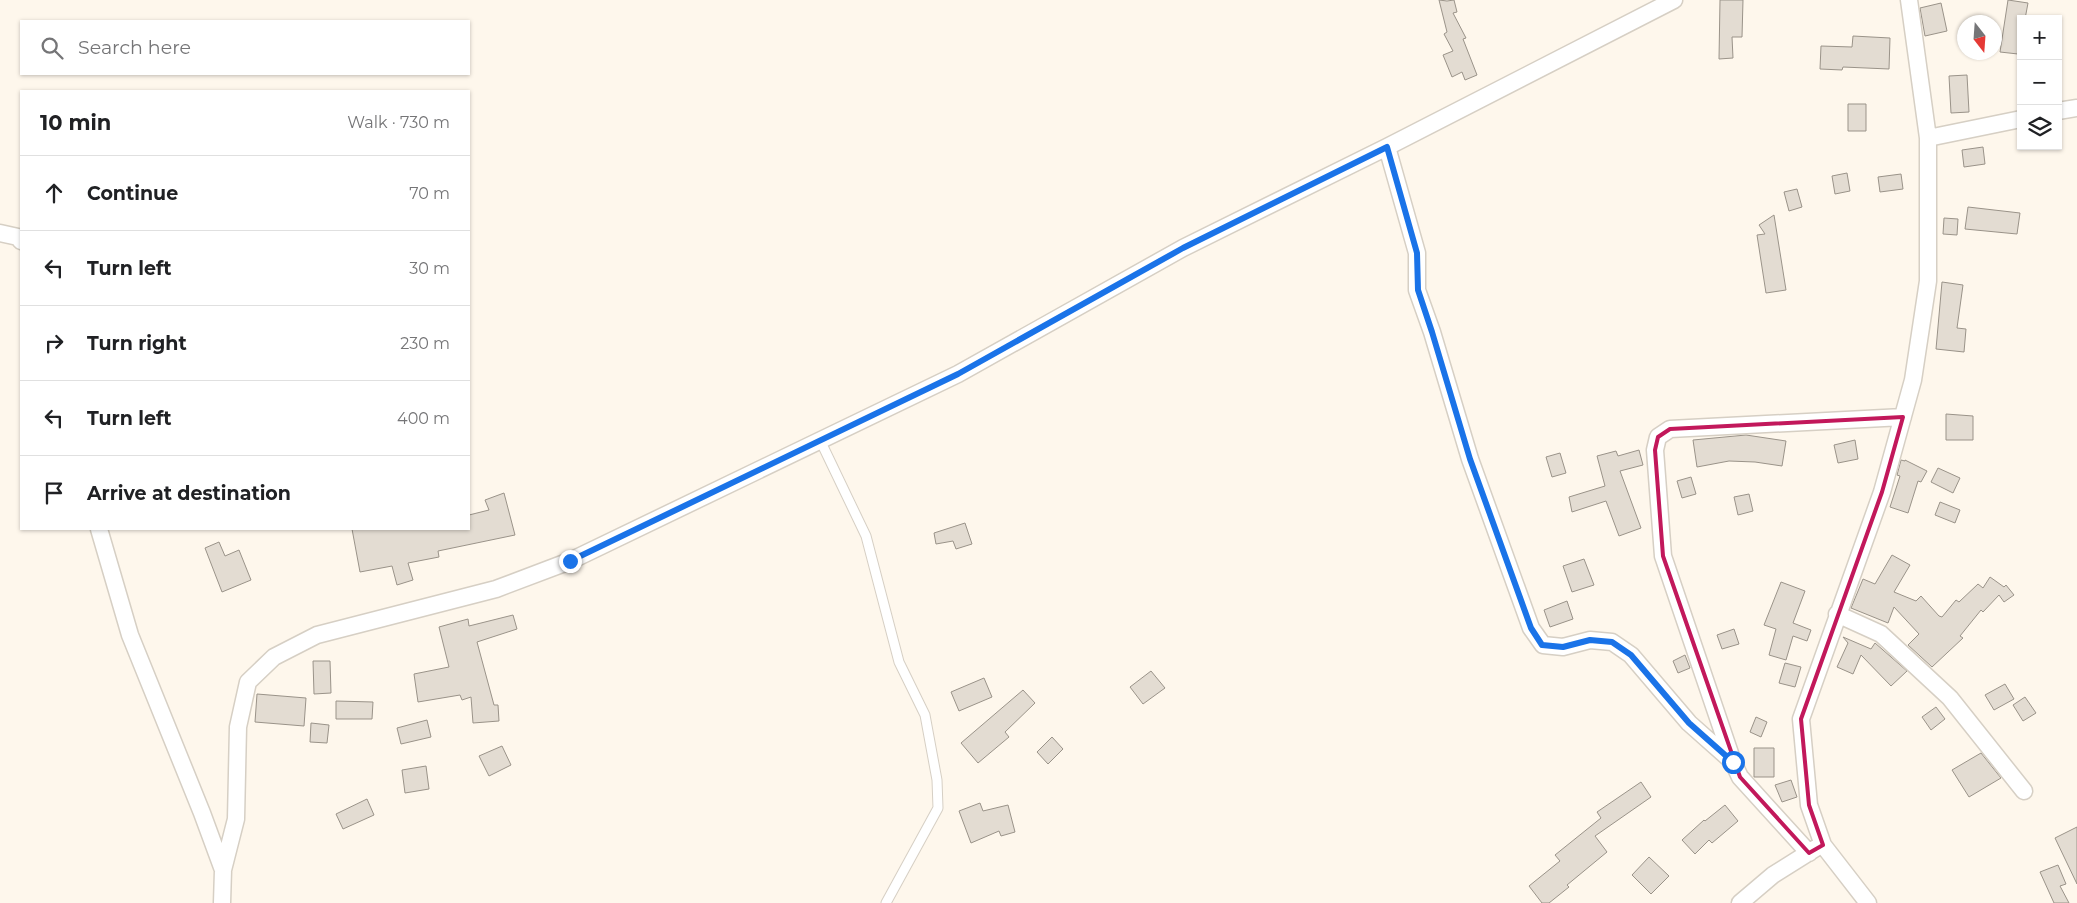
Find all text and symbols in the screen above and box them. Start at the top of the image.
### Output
north arrow [1957,15,2002,60]
map controls [2017,15,2062,150]
button: + [2017,15,2062,60]
search box [20,20,470,75]
icon: search [38,34,66,62]
text: Search here [78,36,191,59]
button: − [2017,60,2062,105]
button: layers [2017,105,2062,150]
text: 10 min [40,110,111,135]
text: Walk · 730 m [347,113,450,132]
icon: ahead [40,179,68,207]
text: Continue [87,182,178,205]
text: 70 m [409,184,450,203]
icon: left [40,254,68,282]
text: Turn left [87,257,172,280]
text: 30 m [409,259,450,278]
icon: right [40,329,68,357]
text: Turn right [87,332,187,355]
text: 230 m [400,334,450,353]
icon: left [40,404,68,432]
text: Turn left [87,407,172,430]
text: 400 m [397,409,450,428]
icon: arrive [40,479,68,507]
text: Arrive at destination [87,482,291,505]
route end [559,550,582,573]
route start [1722,751,1745,774]

